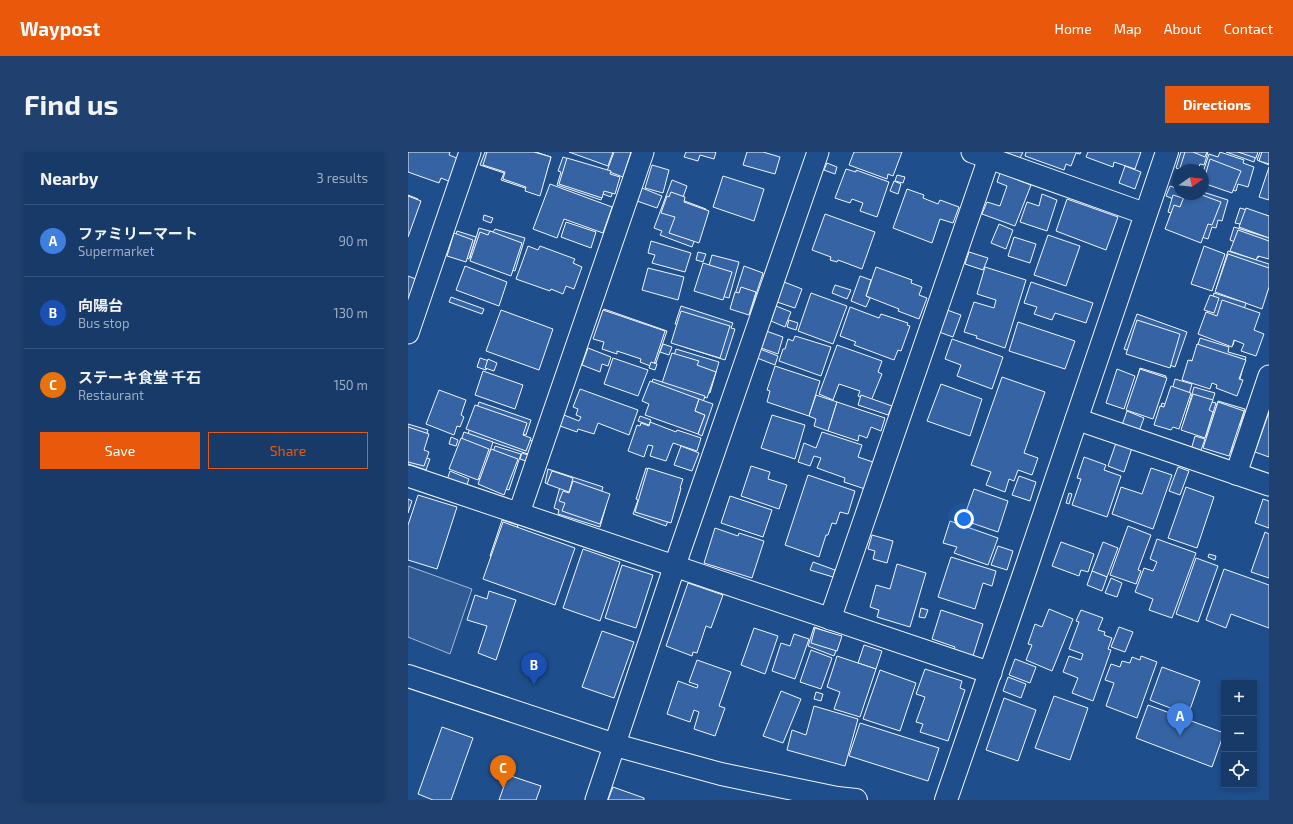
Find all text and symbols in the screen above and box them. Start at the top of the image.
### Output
text: Waypost [20,17,100,40]
text: Home [1055,20,1092,37]
text: Map [1114,20,1142,37]
text: About [1164,20,1202,37]
text: Contact [1224,20,1273,37]
button: Directions [1165,86,1269,123]
text: Find us [24,87,118,121]
north arrow [1173,164,1209,200]
text: Nearby [40,168,98,188]
text: 3 results [317,170,368,186]
text: ファミリーマート [78,224,198,242]
text: A [49,233,57,249]
text: 90 m [338,233,368,249]
text: Supermarket [78,243,155,259]
text: 向陽台 [78,296,123,314]
text: B [49,305,57,321]
text: 130 m [333,305,368,321]
text: Bus stop [78,315,129,331]
text: ステーキ食堂 千石 [78,368,201,386]
text: C [49,377,57,393]
text: 150 m [334,377,368,393]
text: Restaurant [78,387,144,403]
button: Save [40,432,200,469]
button: Share [208,432,368,469]
your location [954,509,974,529]
pin: B [521,652,547,685]
map controls [1221,680,1257,788]
button: + [1221,680,1257,716]
pin: A [1167,703,1193,736]
button: − [1221,716,1257,752]
button: locate [1221,752,1257,788]
pin: C [490,755,516,788]

